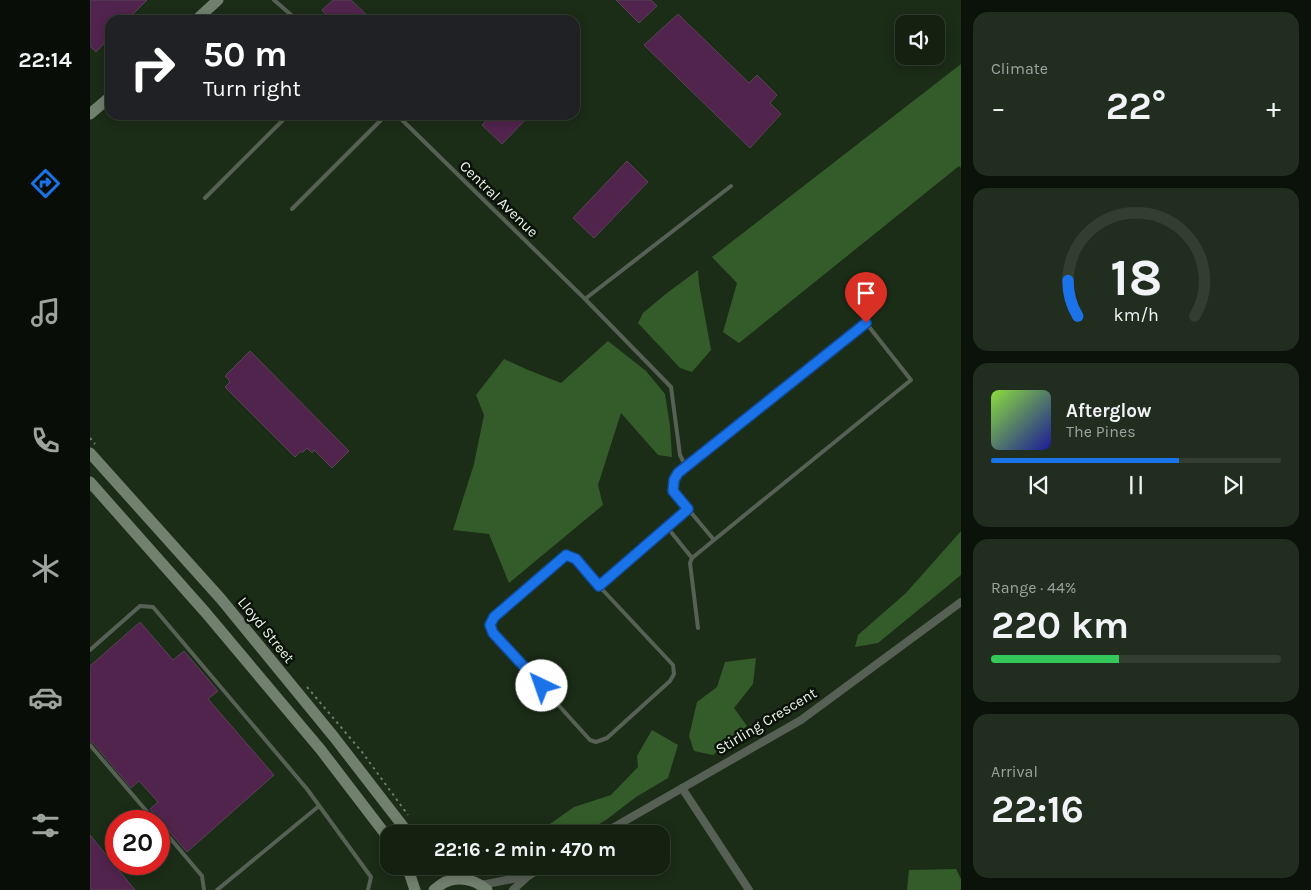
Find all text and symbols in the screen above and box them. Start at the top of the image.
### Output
map controls [895,15,945,65]
button: sound [895,15,945,65]
text: 50 m [203,34,288,75]
icon: right [120,35,185,100]
text: 22:14 [18,47,72,73]
text: Climate [991,59,1048,78]
text: Turn right [203,76,301,102]
text: 22° [1106,84,1166,129]
text: − [991,91,1006,124]
text: + [1266,91,1281,124]
street label: Central Avenue [456,157,542,241]
icon: directions [28,166,63,201]
text: 18 [1110,247,1162,308]
pin [845,272,887,323]
icon: arrive [852,279,880,307]
icon: music [28,295,63,330]
text: km/h [1113,305,1159,326]
text: Afterglow [1066,400,1152,422]
text: The Pines [1066,422,1136,441]
icon: phone [28,423,63,458]
icon: previous [1025,471,1053,499]
icon: pause [1122,471,1150,499]
icon: next [1219,471,1247,499]
icon: climate [28,551,63,586]
text: Range · 44% [991,578,1076,597]
street label: Lloyd Street [234,593,298,667]
text: 220 km [991,603,1129,648]
position arrow [515,659,567,711]
icon: car [28,680,63,715]
street label: Stirling Crescent [712,684,820,758]
text: Arrival [991,762,1038,781]
text: 22:16 [991,787,1084,832]
icon: filters [28,808,63,843]
speed limit sign: 20 [105,810,170,875]
text: 22:16 · 2 min · 470 m [434,839,616,861]

